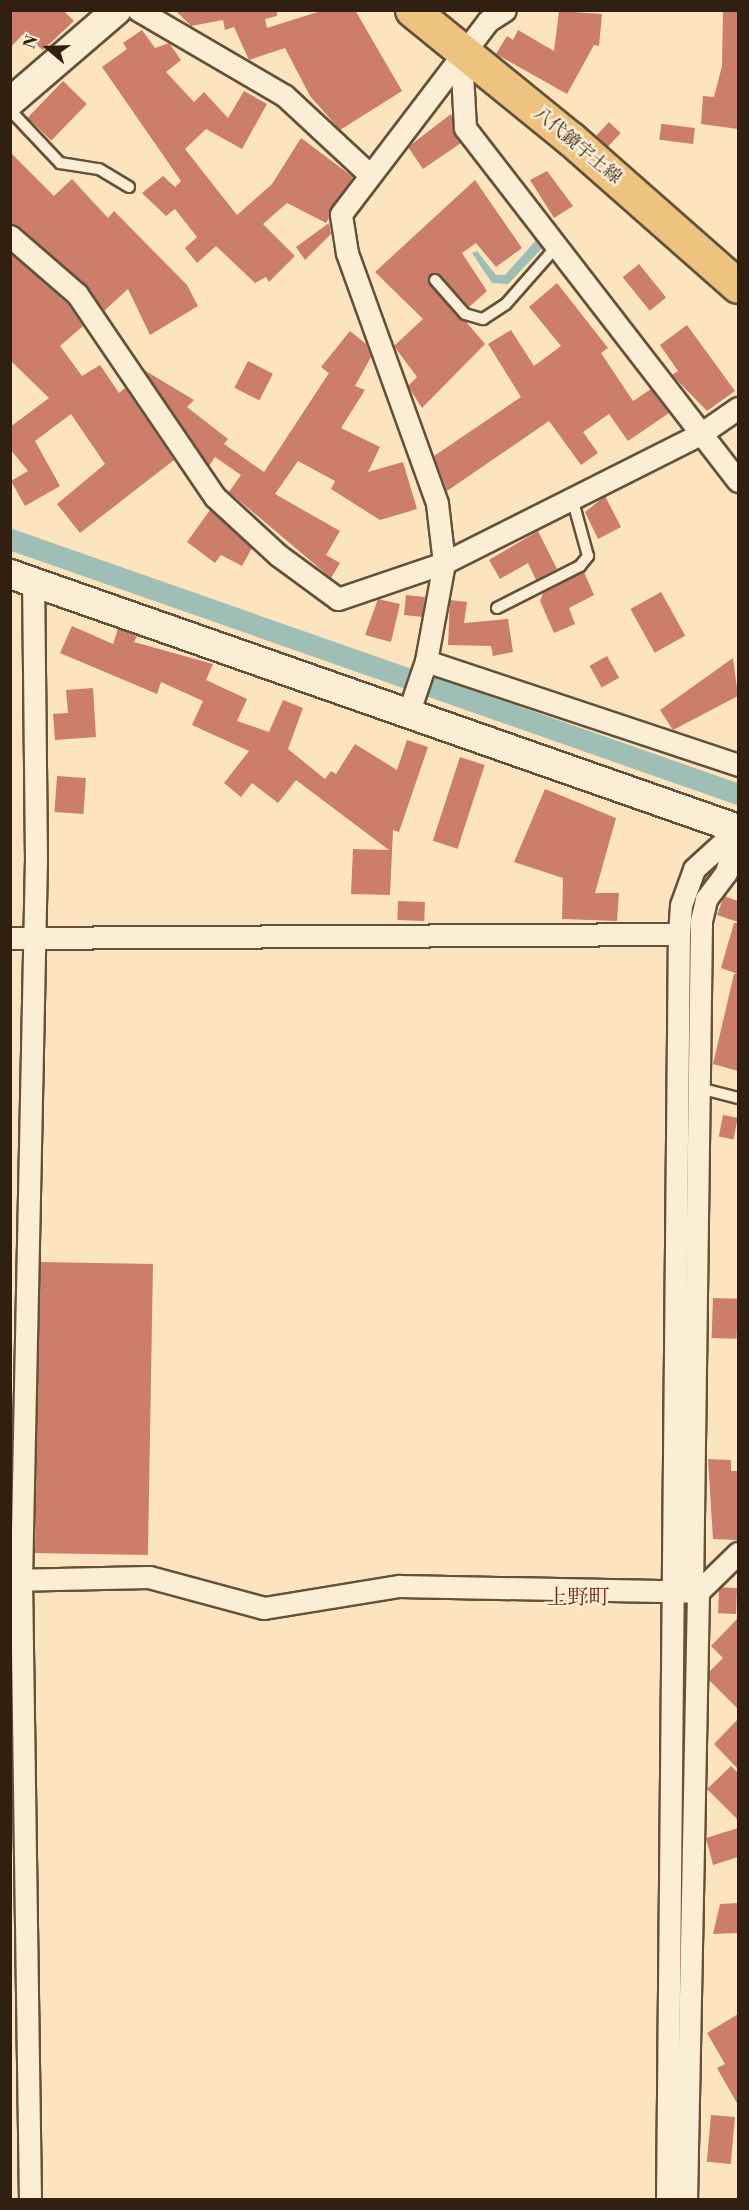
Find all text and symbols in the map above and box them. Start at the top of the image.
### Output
north arrow [18,18,78,78]
text: N [19,33,42,51]
street label: 八代鏡宇土線 [529,103,625,189]
district label: 上野町 [547,1585,609,1611]

